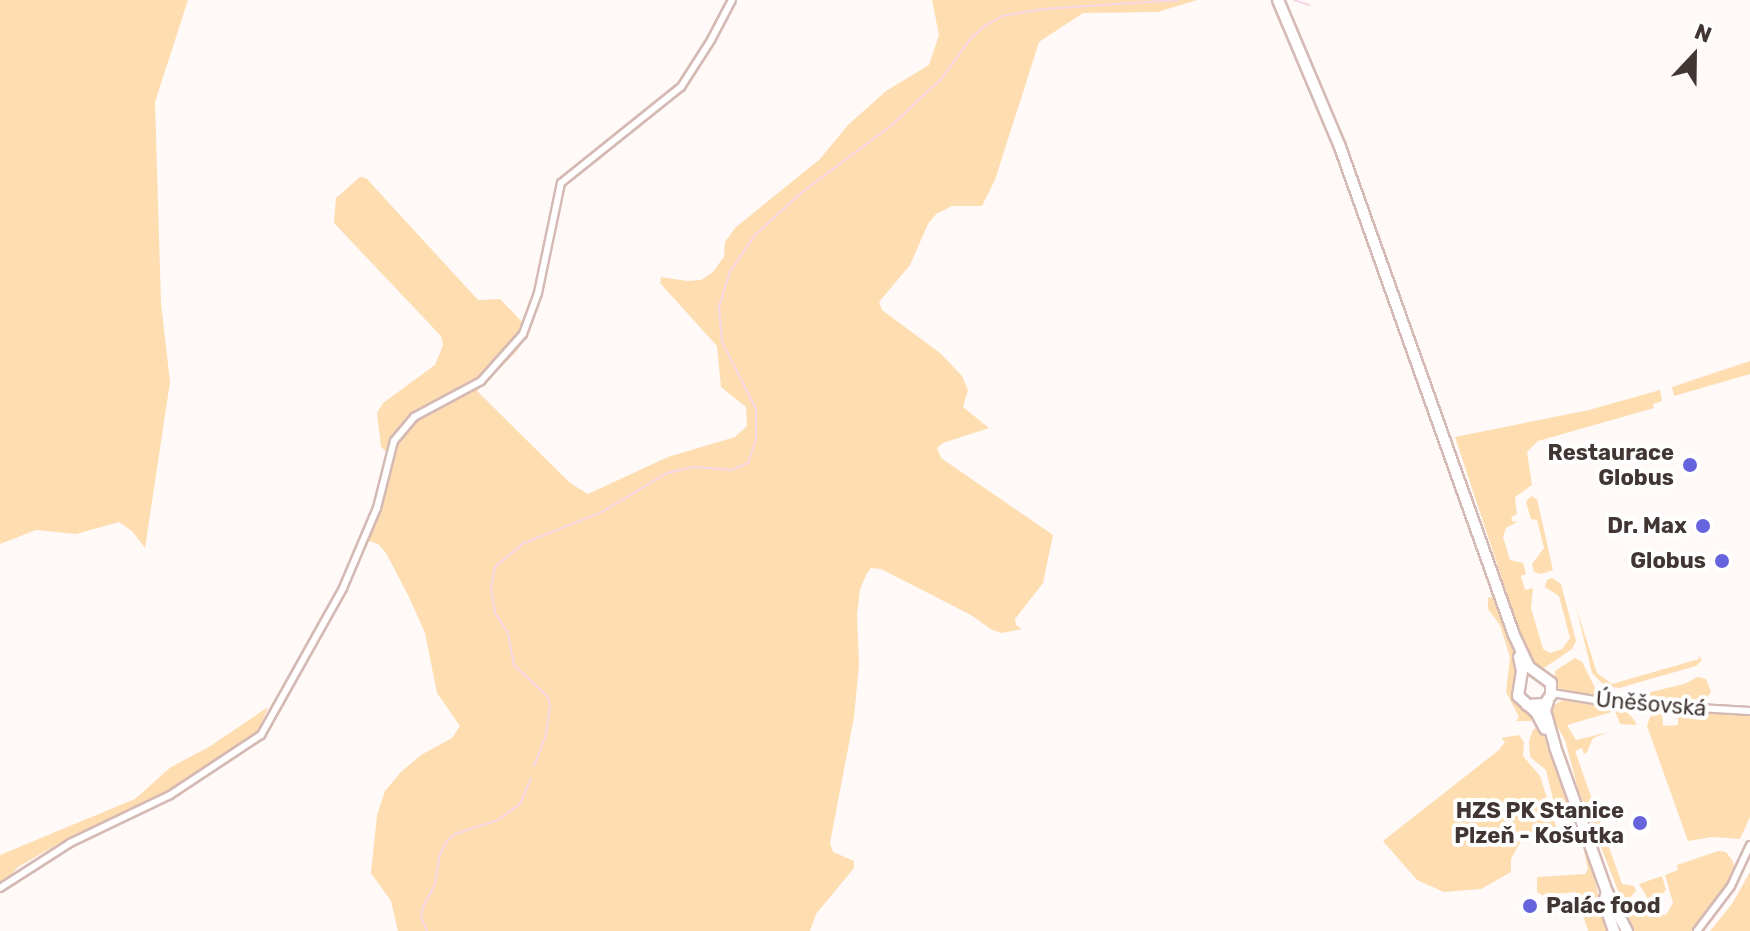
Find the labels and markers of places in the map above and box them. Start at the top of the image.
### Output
place label: Restaurace Globus [1548,439,1674,490]
marker: Restaurace Globus [1681,456,1699,474]
place label: Dr. Max [1607,513,1687,539]
marker: Dr. Max [1694,517,1712,535]
place label: Globus [1630,548,1706,574]
marker: Globus [1713,552,1731,570]
place label: HZS PK Stanice Plzeň - Košutka [1454,797,1624,848]
marker: HZS PK Stanice Plzeň - Košutka [1631,814,1649,832]
place label: Palác food [1546,893,1661,919]
marker: Palác food [1521,897,1539,915]

